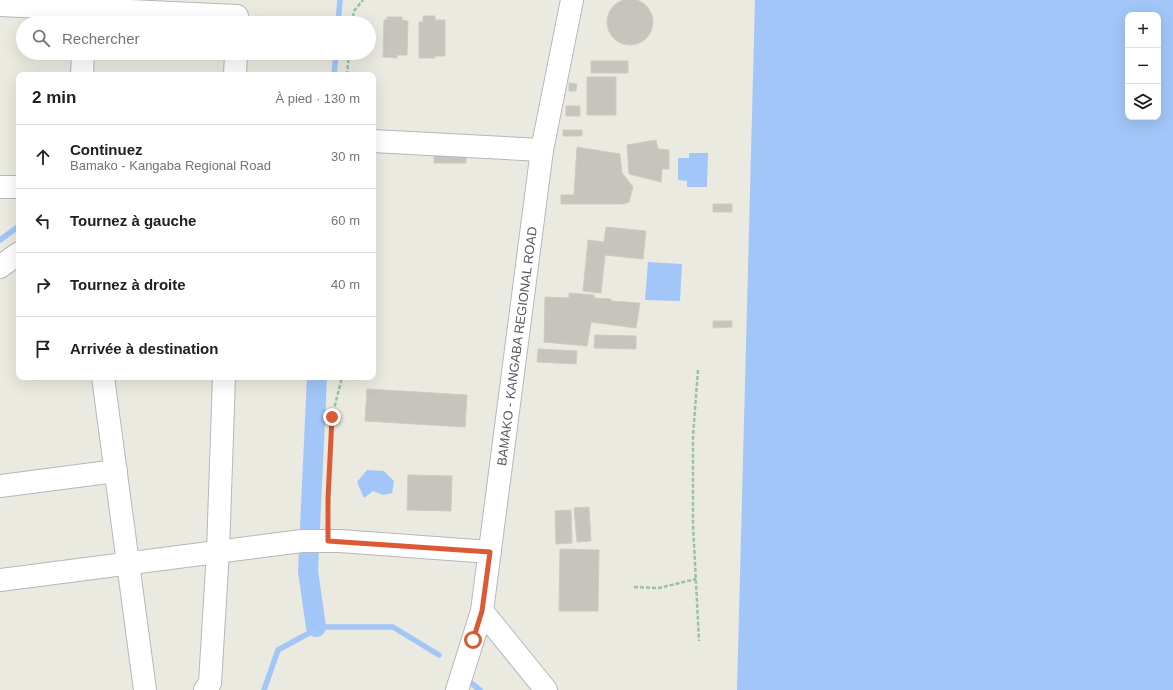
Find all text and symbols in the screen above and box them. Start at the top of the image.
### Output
map controls [1125,12,1161,120]
button: + [1125,12,1161,48]
search box [16,16,376,60]
icon: search [30,27,52,49]
text: Rechercher [62,30,140,47]
button: − [1125,48,1161,84]
button: layers [1125,84,1161,120]
text: 2 min [32,88,76,107]
text: À pied · 130 m [275,91,360,106]
text: Continuez [70,141,143,158]
icon: ahead [32,146,54,168]
text: 30 m [331,149,360,164]
text: Bamako - Kangaba Regional Road [70,158,271,173]
icon: left [32,210,54,232]
text: Tournez à gauche [70,212,196,229]
text: 60 m [331,213,360,228]
street label: BAMAKO - KANGABA REGIONAL ROAD [493,226,539,467]
icon: right [32,274,54,296]
text: Tournez à droite [70,276,186,293]
text: 40 m [331,277,360,292]
icon: arrive [32,338,54,360]
text: Arrivée à destination [70,340,218,357]
route end [323,408,341,426]
route start [464,631,482,649]

